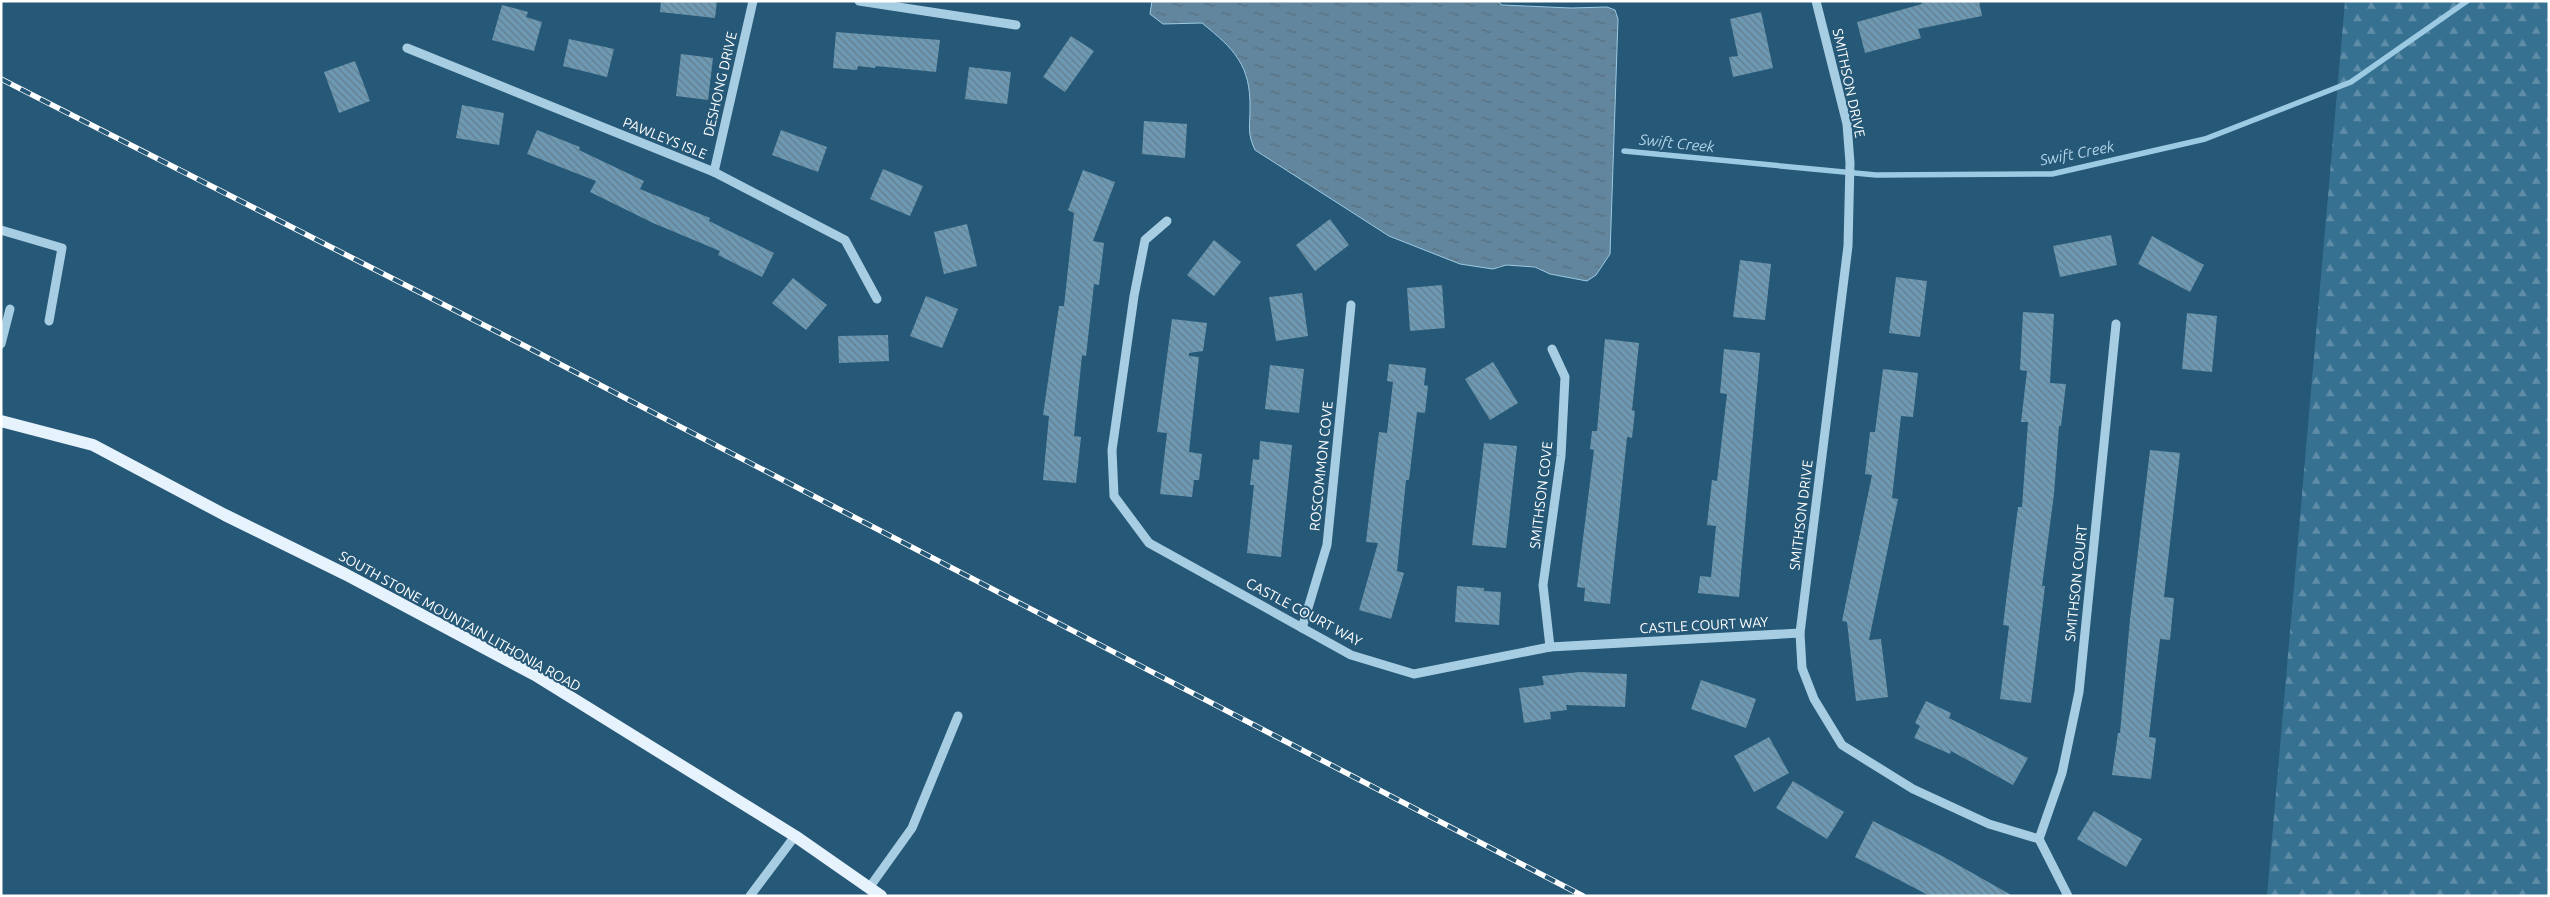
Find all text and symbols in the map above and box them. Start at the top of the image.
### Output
street label: SMITHSON DRIVE [1830,27,1868,139]
street label: DESHONG DRIVE [700,30,740,138]
street label: PAWLEYS ISLE [621,114,709,162]
water label: Swift Creek [1638,130,1716,155]
water label: Swift Creek [2037,137,2116,169]
street label: ROSCOMMON COVE [1306,400,1336,532]
street label: SMITHSON COVE [1526,440,1556,550]
street label: SMITHSON DRIVE [1786,459,1816,571]
street label: SMITHSON COURT [2062,524,2090,642]
street label: SOUTH STONE MOUNTAIN LITHONIA ROAD [336,548,584,695]
street label: CASTLE COURT WAY [1243,575,1365,649]
street label: CASTLE COURT WAY [1639,614,1769,636]

